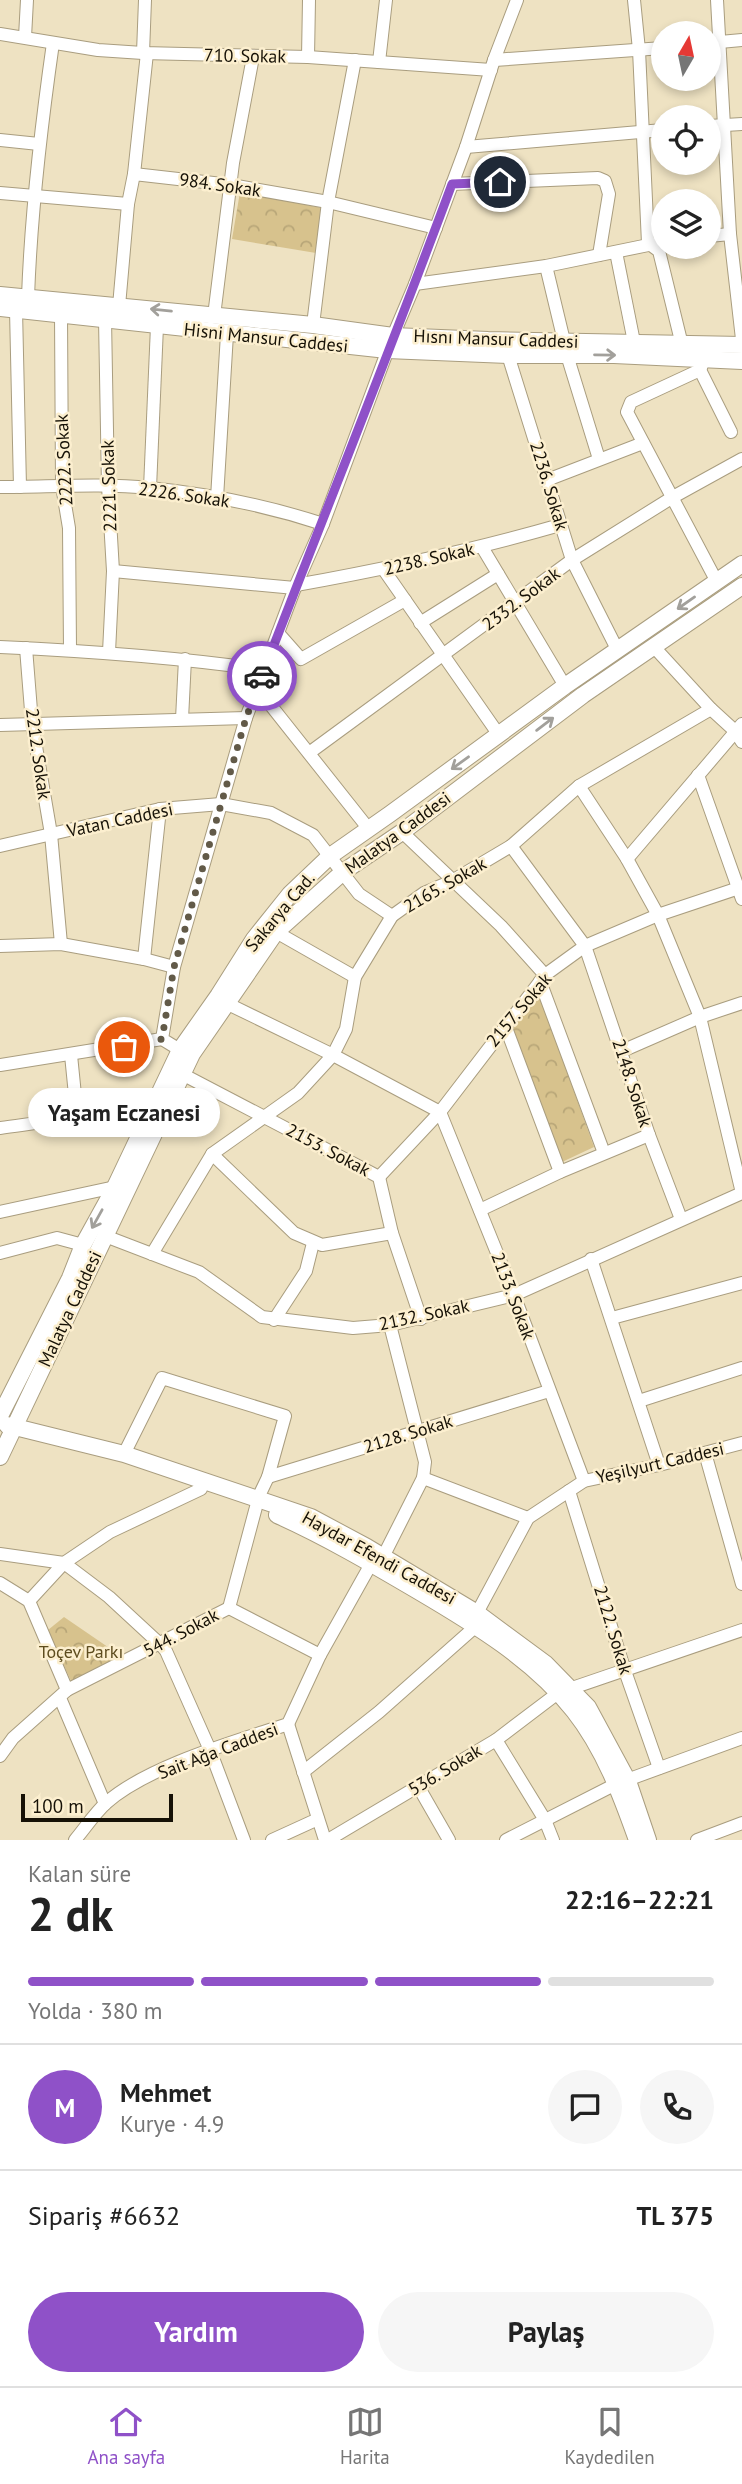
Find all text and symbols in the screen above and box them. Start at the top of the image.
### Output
north arrow [651,21,721,91]
map controls [651,21,721,259]
street label: 710. Sokak [204,43,287,68]
button: locate [651,105,721,175]
pin [470,152,530,212]
icon: home [481,163,519,201]
street label: 984. Sokak [178,167,263,202]
button: layers [651,189,721,259]
one-way arrow [150,304,173,317]
street label: Hisni Mansur Caddesi [183,317,349,358]
street label: Hısnı Mansur Caddesi [413,324,579,353]
one-way arrow [593,349,616,362]
street label: 2222. Sokak [50,413,77,507]
street label: 2221. Sokak [95,439,122,532]
street label: 2236. Sokak [525,439,574,534]
street label: 2226. Sokak [137,477,232,512]
street label: 2238. Sokak [382,537,477,580]
street label: 2332. Sokak [477,562,565,635]
one-way arrow [677,596,696,610]
courier [227,641,297,711]
icon: car [243,657,281,695]
street label: 2212. Sokak [21,707,56,801]
one-way arrow [536,716,554,731]
one-way arrow [451,756,470,770]
street label: Malatya Caddesi [340,786,455,879]
street label: Vatan Caddesi [64,797,175,842]
street label: 2165. Sokak [399,851,491,917]
street label: Sakarya Cad. [240,867,320,956]
street label: 2157. Sokak [481,968,557,1052]
pin [94,1017,154,1077]
icon: bag [105,1028,143,1066]
street label: 2148. Sokak [607,1036,658,1130]
callout: Yaşam Eczanesi [28,1089,220,1138]
text: Yaşam Eczanesi [48,1098,200,1127]
street label: 2153. Sokak [282,1118,375,1181]
one-way arrow [90,1209,104,1229]
street label: Malatya Caddesi [33,1247,106,1370]
street label: 2133. Sokak [486,1249,541,1343]
street label: 2132. Sokak [377,1294,472,1335]
street label: 2128. Sokak [361,1409,456,1458]
street label: Yeşilyurt Caddesi [594,1437,726,1488]
street label: Haydar Efendi Caddesi [298,1506,460,1609]
street label: 2122. Sokak [589,1583,638,1678]
street label: 544. Sokak [139,1603,223,1662]
park label: Toçev Parkı [39,1640,123,1663]
street label: Sait Ağa Caddesi [154,1717,281,1784]
street label: 536. Sokak [404,1738,486,1801]
scale bar [21,1791,173,1823]
text: 100 m [32,1794,84,1818]
text: Kalan süre [28,1859,131,1888]
text: 22:16–22:21 [565,1883,714,1916]
text: 2 dk [28,1884,113,1944]
text: Yolda · 380 m [28,1996,163,2025]
button: chat [548,2070,622,2144]
button: phone [640,2070,714,2144]
text: Mehmet [120,2076,211,2109]
text: M [55,2091,75,2124]
text: Kurye · 4.9 [120,2109,224,2138]
text: Sipariş #6632 [28,2199,180,2232]
text: TL 375 [636,2199,714,2232]
button: Yardım [28,2292,364,2372]
button: Paylaş [378,2292,714,2372]
tab: Ana sayfa [87,2403,165,2469]
tab: Harita [340,2403,390,2469]
tab: Kaydedilen [564,2403,655,2469]

